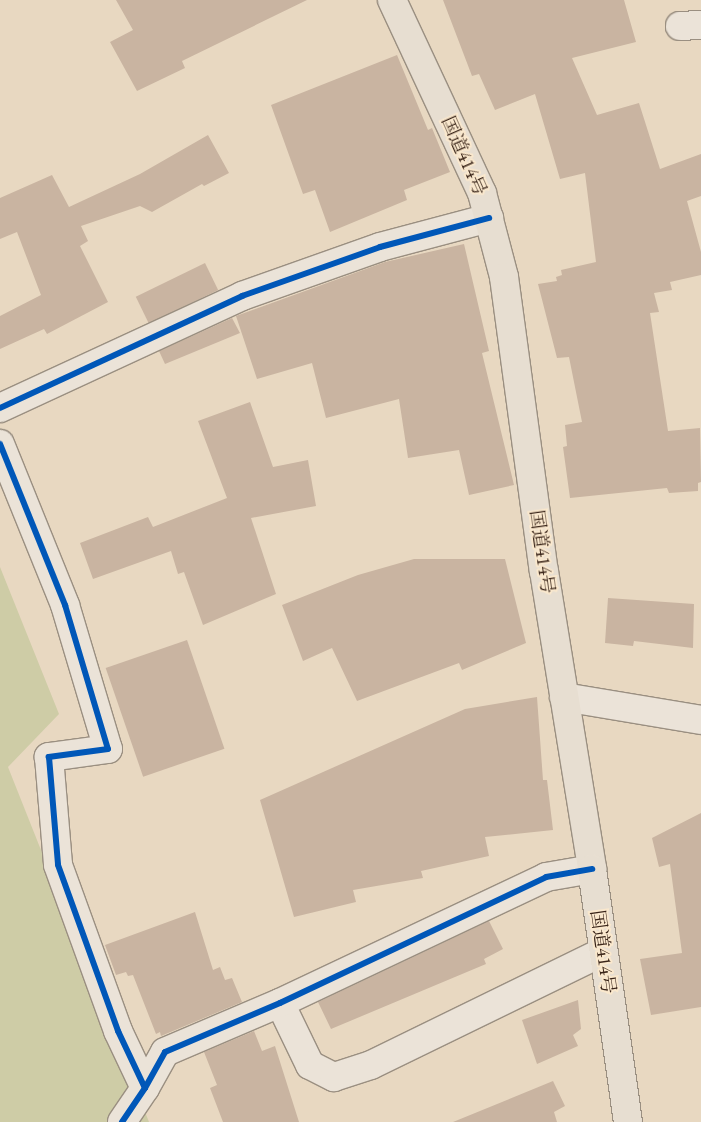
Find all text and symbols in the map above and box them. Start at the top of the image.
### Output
street label: 国道414号 [436,113,492,199]
street label: 国道414号 [525,509,559,595]
street label: 国道414号 [586,909,620,995]

